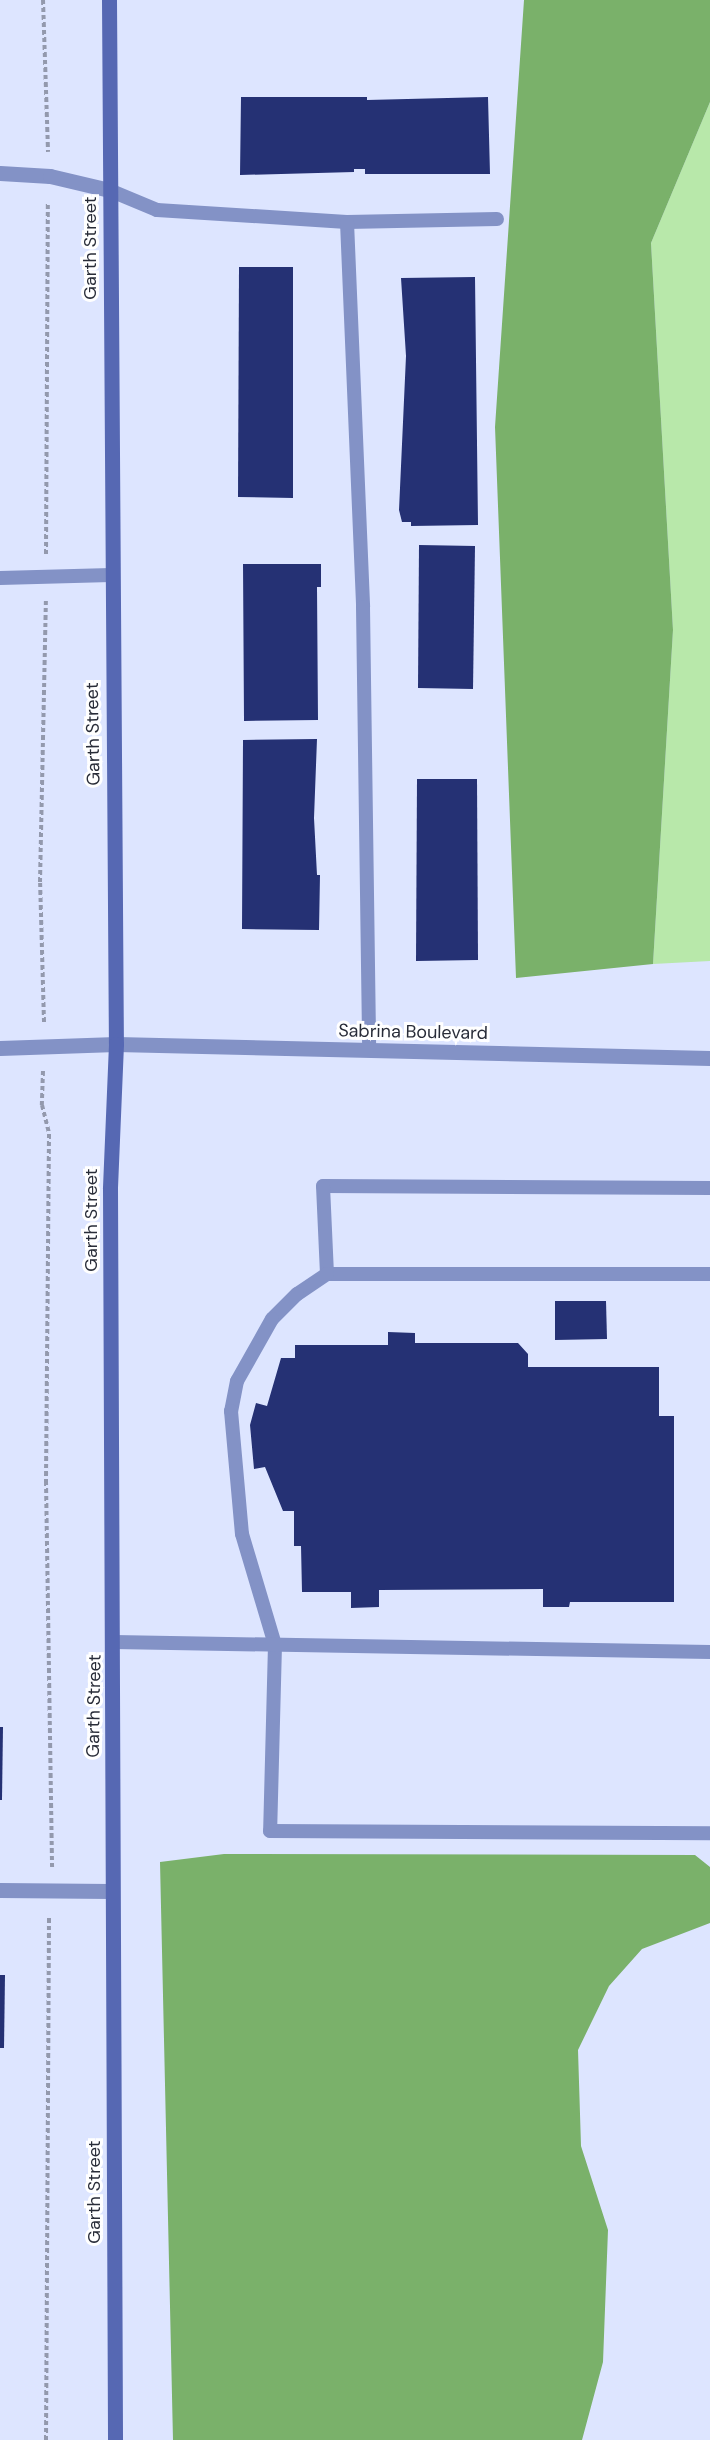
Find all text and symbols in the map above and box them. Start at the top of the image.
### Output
street label: Garth Street [79,196,101,300]
street label: Garth Street [81,682,105,786]
street label: Sabrina Boulevard [338,1020,488,1044]
street label: Garth Street [80,1168,102,1272]
street label: Garth Street [82,1654,106,1758]
street label: Garth Street [83,2140,105,2244]

